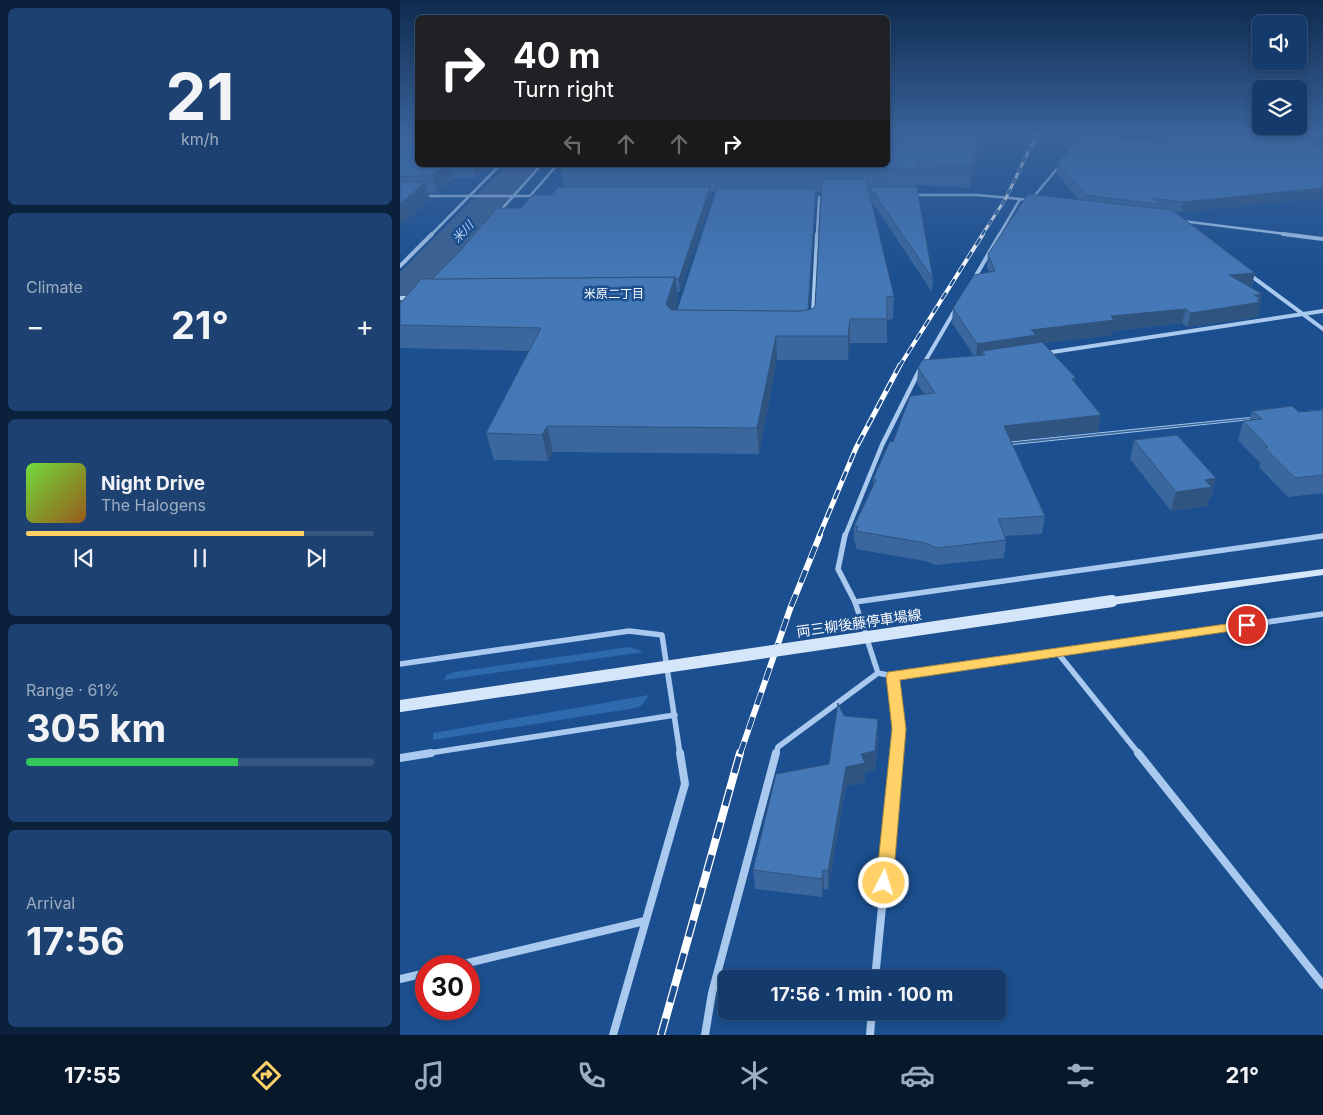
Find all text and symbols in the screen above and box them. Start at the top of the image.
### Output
map controls [1252,15,1307,135]
button: sound [1252,15,1307,70]
text: 40 m [513,34,601,76]
icon: right [430,35,495,100]
text: 21 [166,57,234,136]
text: Turn right [513,76,614,102]
button: layers [1252,80,1307,135]
text: km/h [181,129,219,149]
icon: left [559,130,587,158]
icon: ahead [612,130,640,158]
icon: ahead [665,130,693,158]
icon: right [718,130,746,158]
water label: 米川 [449,216,478,246]
text: Climate [26,277,83,297]
district label: 米原二丁目 [584,286,644,301]
text: 21° [171,302,229,348]
text: − [26,309,45,343]
text: + [355,309,374,343]
text: Night Drive [101,472,205,495]
text: The Halogens [101,495,206,515]
icon: previous [70,544,98,572]
icon: pause [186,544,214,572]
icon: next [302,544,330,572]
pin [1226,604,1268,646]
street label: 両三柳後藤停車場線 [795,605,923,640]
icon: arrive [1233,611,1261,639]
text: Range · 61% [26,680,120,700]
text: 305 km [26,705,166,751]
position arrow [857,856,909,908]
text: Arrival [26,893,75,913]
text: 17:56 [26,918,125,964]
speed limit sign: 30 [415,955,480,1020]
text: 17:56 · 1 min · 100 m [771,983,953,1006]
icon: directions [249,1058,284,1093]
icon: music [412,1058,447,1093]
icon: phone [574,1058,609,1093]
icon: climate [737,1058,772,1093]
icon: car [900,1058,935,1093]
icon: filters [1063,1058,1098,1093]
text: 17:55 [64,1062,121,1088]
text: 21° [1226,1062,1259,1088]

